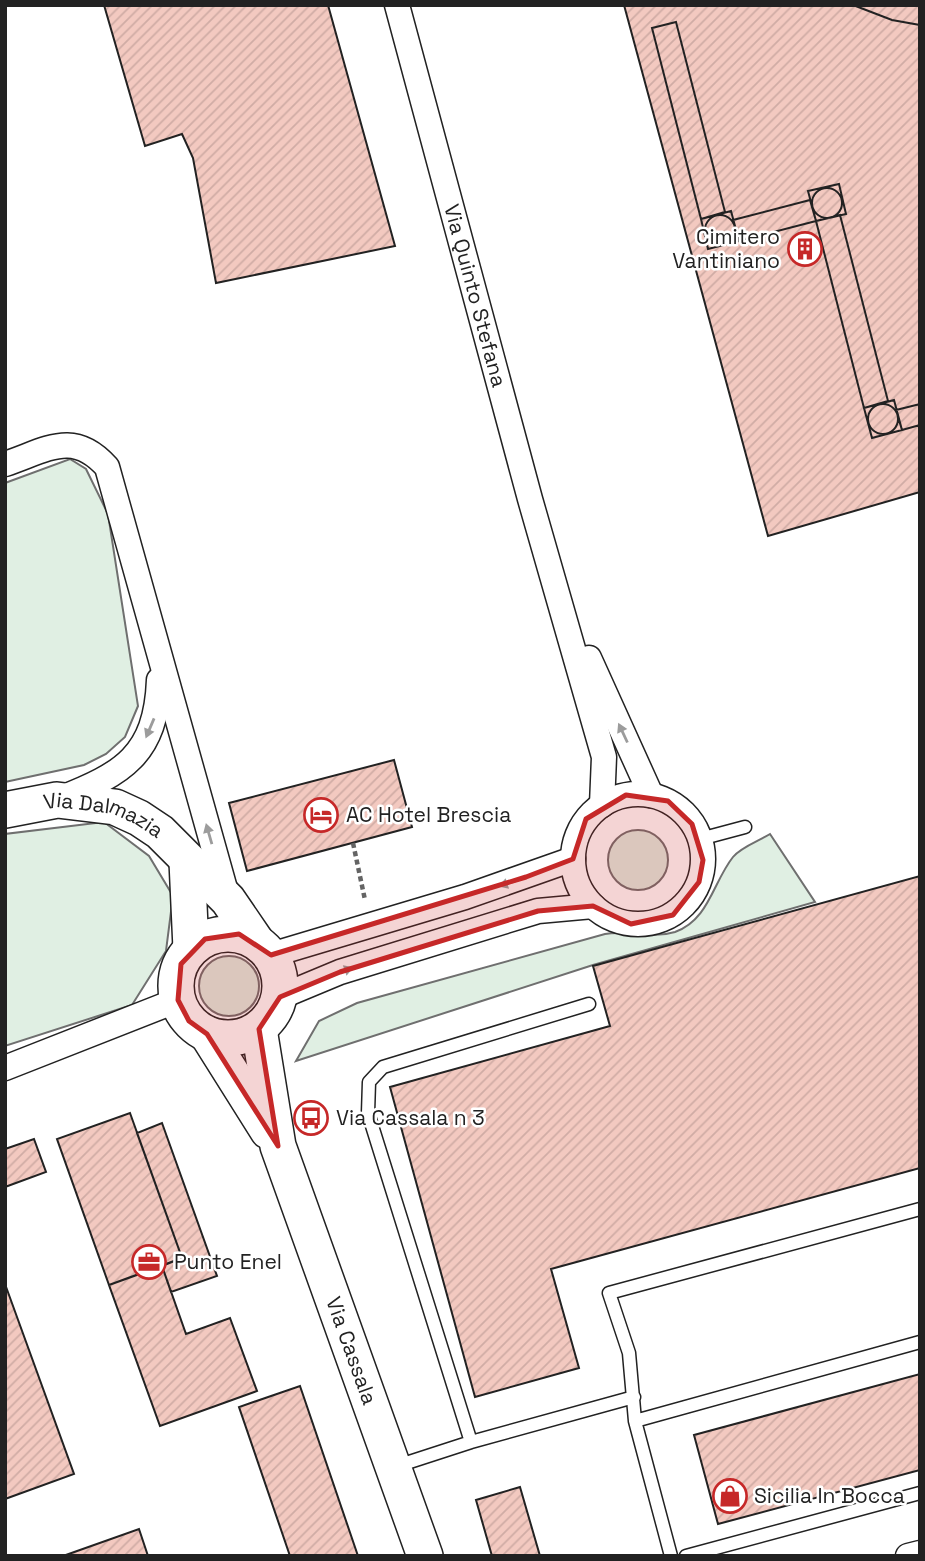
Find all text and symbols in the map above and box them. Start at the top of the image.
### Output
street label: Via Quinto Stefana [438,201,513,390]
place label: Cimitero Vantiniano [672,223,780,274]
building icon: Cimitero Vantiniano [786,230,824,268]
one-way arrow [144,718,155,739]
one-way arrow [617,723,629,743]
street label: Via Dalmazia [41,786,169,844]
hotel icon: AC Hotel Brescia [302,796,340,834]
place label: AC Hotel Brescia [346,801,511,828]
one-way arrow [204,824,214,845]
one-way arrow [498,878,519,889]
one-way arrow [333,965,354,976]
bus stop icon: Via Cassala n 3 [292,1099,330,1137]
place label: Via Cassala n 3 [336,1104,485,1131]
office icon: Punto Enel [130,1243,168,1281]
place label: Punto Enel [174,1248,282,1275]
street label: Via Cassala [320,1293,384,1408]
shop icon: Sicilia In Bocca [711,1477,749,1515]
place label: Sicilia In Bocca [754,1482,905,1509]

